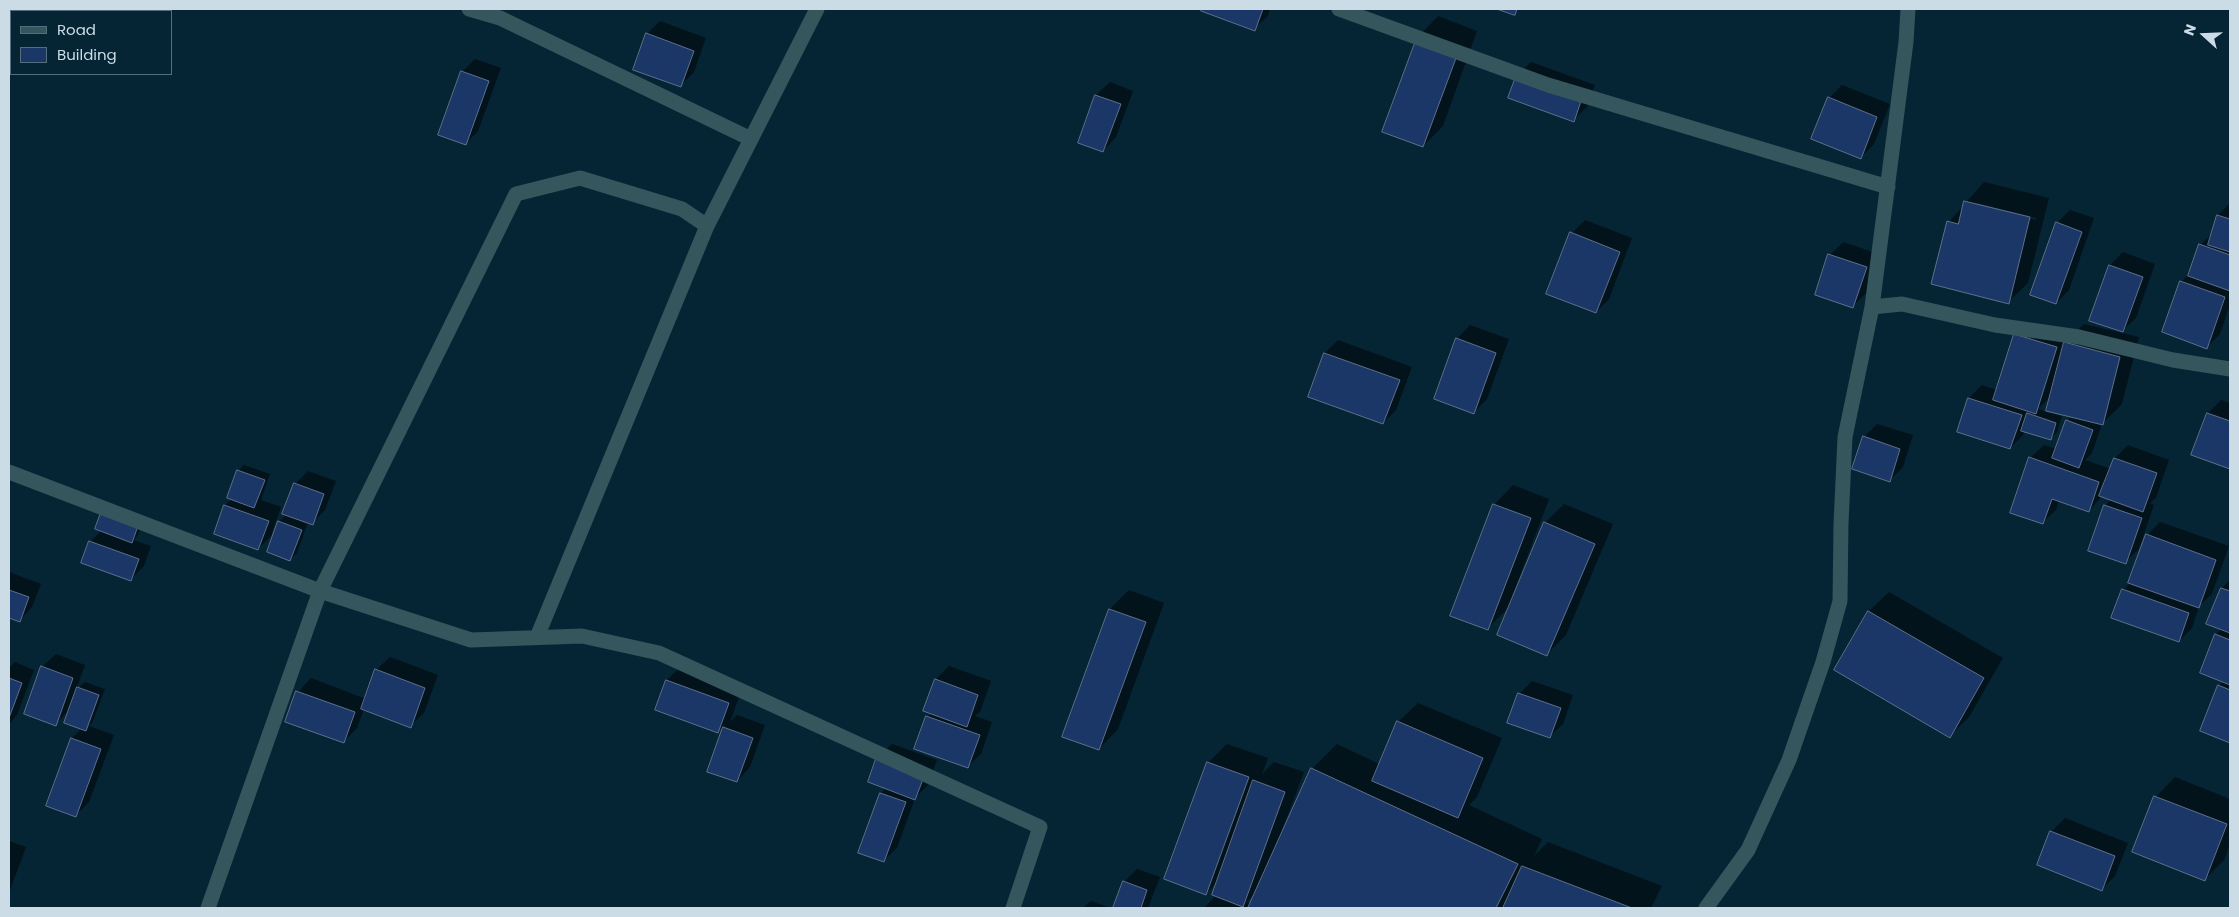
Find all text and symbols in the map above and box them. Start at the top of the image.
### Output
legend [10,10,172,75]
north arrow [2179,10,2229,60]
text: Road [57,19,96,40]
text: N [2179,22,2201,38]
text: Building [57,44,117,65]

